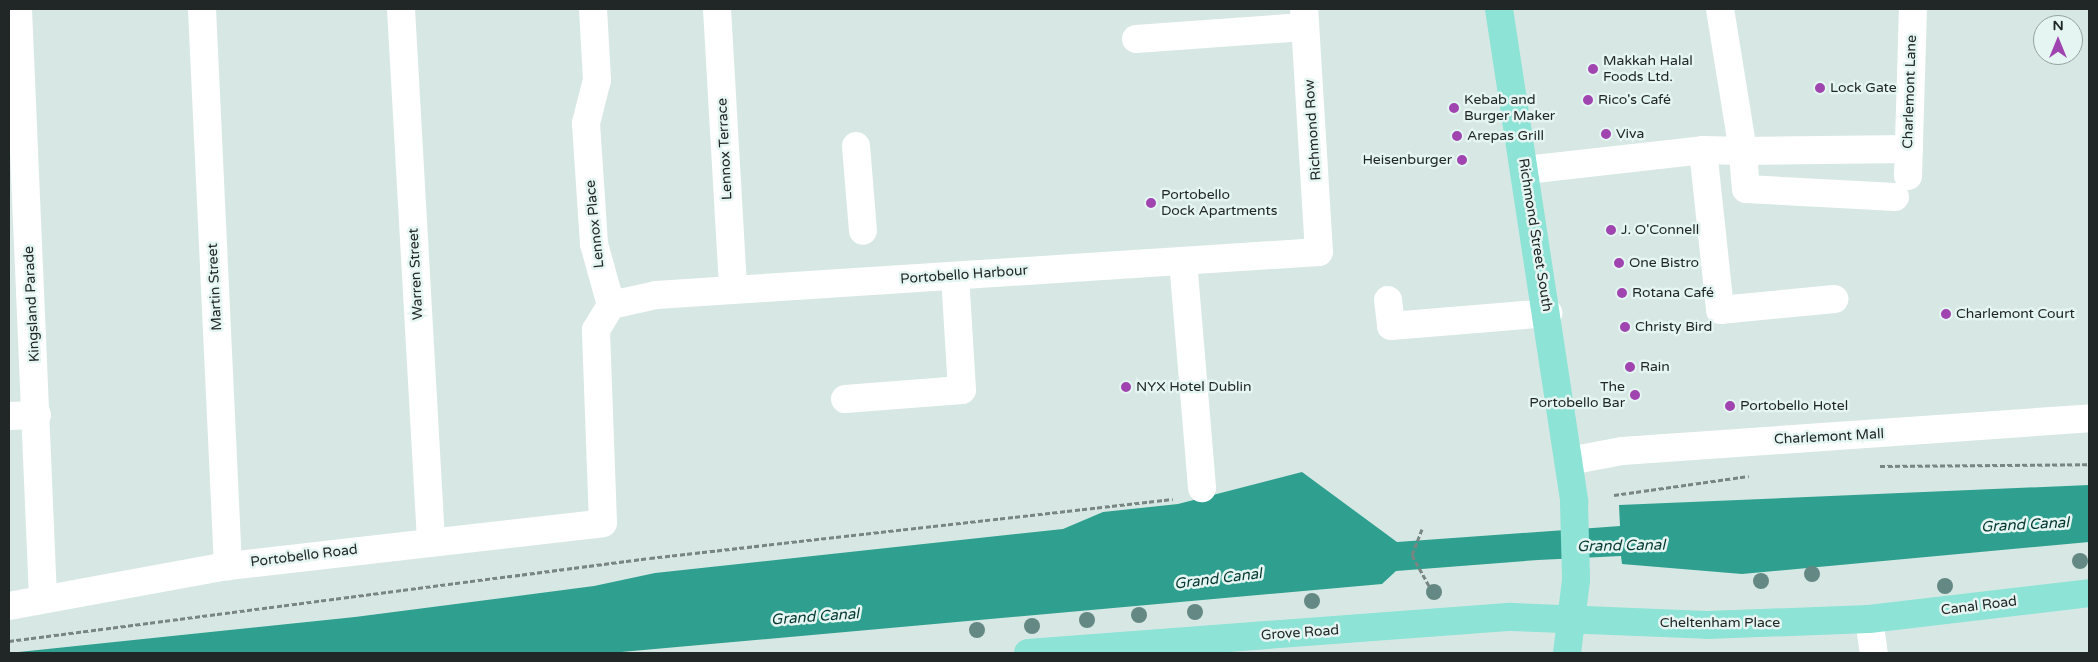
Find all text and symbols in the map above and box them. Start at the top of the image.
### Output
north arrow [2033,15,2083,65]
text: N [2052,17,2064,34]
street label: Charlemont Lane [1900,35,1920,149]
place label: Makkah Halal Foods Ltd. [1603,53,1693,85]
marker: Makkah Halal Foods Ltd. [1587,63,1599,75]
street label: Richmond Row [1301,79,1325,181]
place label: Lock Gate [1830,80,1897,96]
marker: Lock Gate [1814,82,1826,94]
place label: Kebab and Burger Maker [1464,92,1555,124]
place label: Rico's Café [1598,92,1671,108]
marker: Rico's Café [1582,94,1594,106]
street label: Lennox Terrace [714,98,736,200]
marker: Kebab and Burger Maker [1448,102,1460,114]
place label: Viva [1616,126,1644,142]
place label: Arepas Grill [1467,128,1544,144]
marker: Viva [1600,128,1612,140]
marker: Arepas Grill [1451,130,1463,142]
place label: Heisenburger [1362,152,1452,168]
marker: Heisenburger [1456,154,1468,166]
street label: Richmond Street South [1515,157,1555,313]
street label: Lennox Place [582,179,608,269]
place label: Portobello Dock Apartments [1161,187,1277,220]
marker: Portobello Dock Apartments [1145,197,1157,209]
place label: J. O'Connell [1621,222,1699,238]
marker: J. O'Connell [1605,224,1617,236]
street label: Warren Street [405,228,427,320]
street label: Martin Street [204,243,226,331]
street label: Kingsland Parade [21,246,43,362]
place label: One Bistro [1629,255,1699,271]
marker: One Bistro [1613,257,1625,269]
street label: Portobello Harbour [900,262,1028,288]
place label: Rotana Café [1632,285,1714,301]
marker: Rotana Café [1616,287,1628,299]
place label: Charlemont Court [1956,306,2075,322]
marker: Charlemont Court [1940,308,1952,320]
place label: Christy Bird [1635,319,1712,335]
marker: Christy Bird [1619,321,1631,333]
place label: Rain [1640,359,1670,375]
marker: Rain [1624,361,1636,373]
place label: NYX Hotel Dublin [1136,379,1252,395]
place label: The Portobello Bar [1529,379,1625,412]
marker: NYX Hotel Dublin [1120,381,1132,393]
marker: The Portobello Bar [1629,389,1641,401]
place label: Portobello Hotel [1740,398,1848,414]
marker: Portobello Hotel [1724,400,1736,412]
street label: Charlemont Mall [1774,426,1884,448]
water label: Grand Canal [1980,514,2070,536]
water label: Grand Canal [1577,536,1665,556]
street label: Portobello Road [249,541,359,571]
water label: Grand Canal [1173,565,1263,593]
street label: Canal Road [1940,593,2018,619]
water label: Grand Canal [770,605,860,629]
street label: Cheltenham Place [1660,615,1780,631]
street label: Grove Road [1260,622,1340,644]

